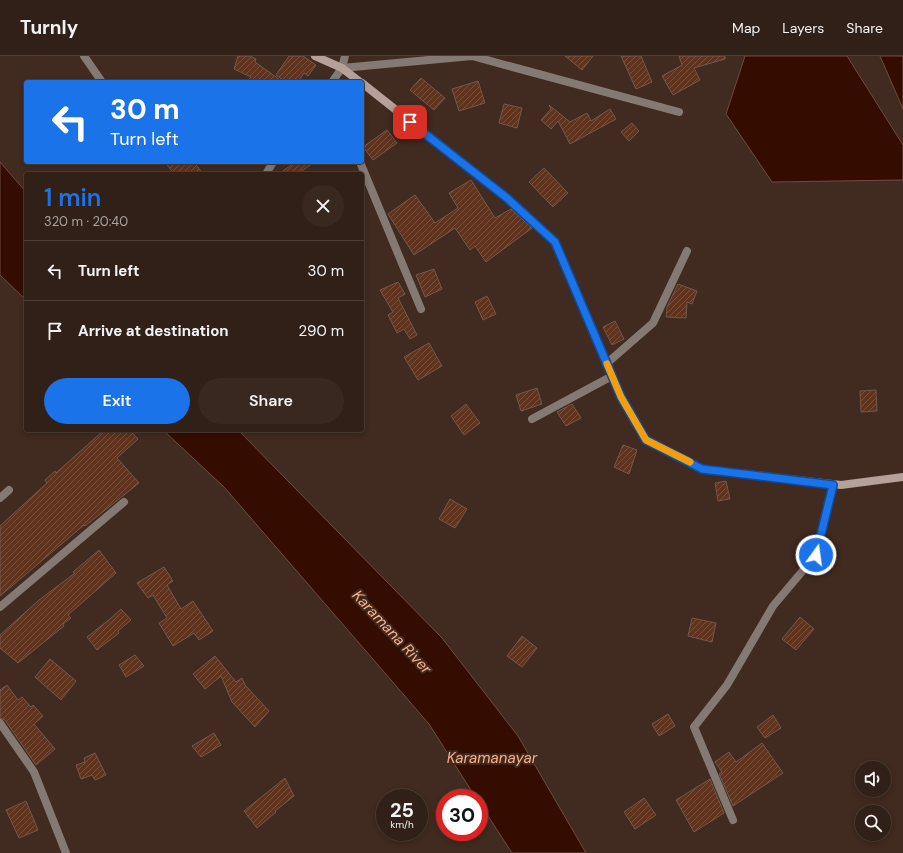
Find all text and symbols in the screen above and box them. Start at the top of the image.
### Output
text: Turnly [20,15,78,40]
text: Map [732,19,760,37]
text: Layers [782,19,824,37]
text: Share [846,19,883,37]
text: 30 m [110,91,180,128]
icon: left [44,96,96,148]
pin [393,105,427,139]
icon: arrive [399,111,421,133]
text: Turn left [110,127,179,151]
text: 1 min [44,182,101,213]
button: close [302,185,344,227]
text: 320 m · 20:40 [44,213,128,230]
icon: left [44,260,66,282]
text: Turn left [78,261,139,281]
text: 30 m [308,261,344,281]
icon: arrive [44,320,66,342]
text: Arrive at destination [78,321,229,341]
text: 290 m [298,321,344,341]
button: Exit [44,378,190,424]
button: Share [198,378,344,424]
position arrow [795,534,837,576]
water label: Karamana River [348,586,436,679]
water label: Karamanayar [447,748,538,768]
map controls [855,761,891,841]
button: sound [855,761,891,797]
speed limit sign: 30 [436,789,488,841]
text: 25 [390,797,414,823]
button: search [855,805,891,841]
text: km/h [390,818,414,831]

